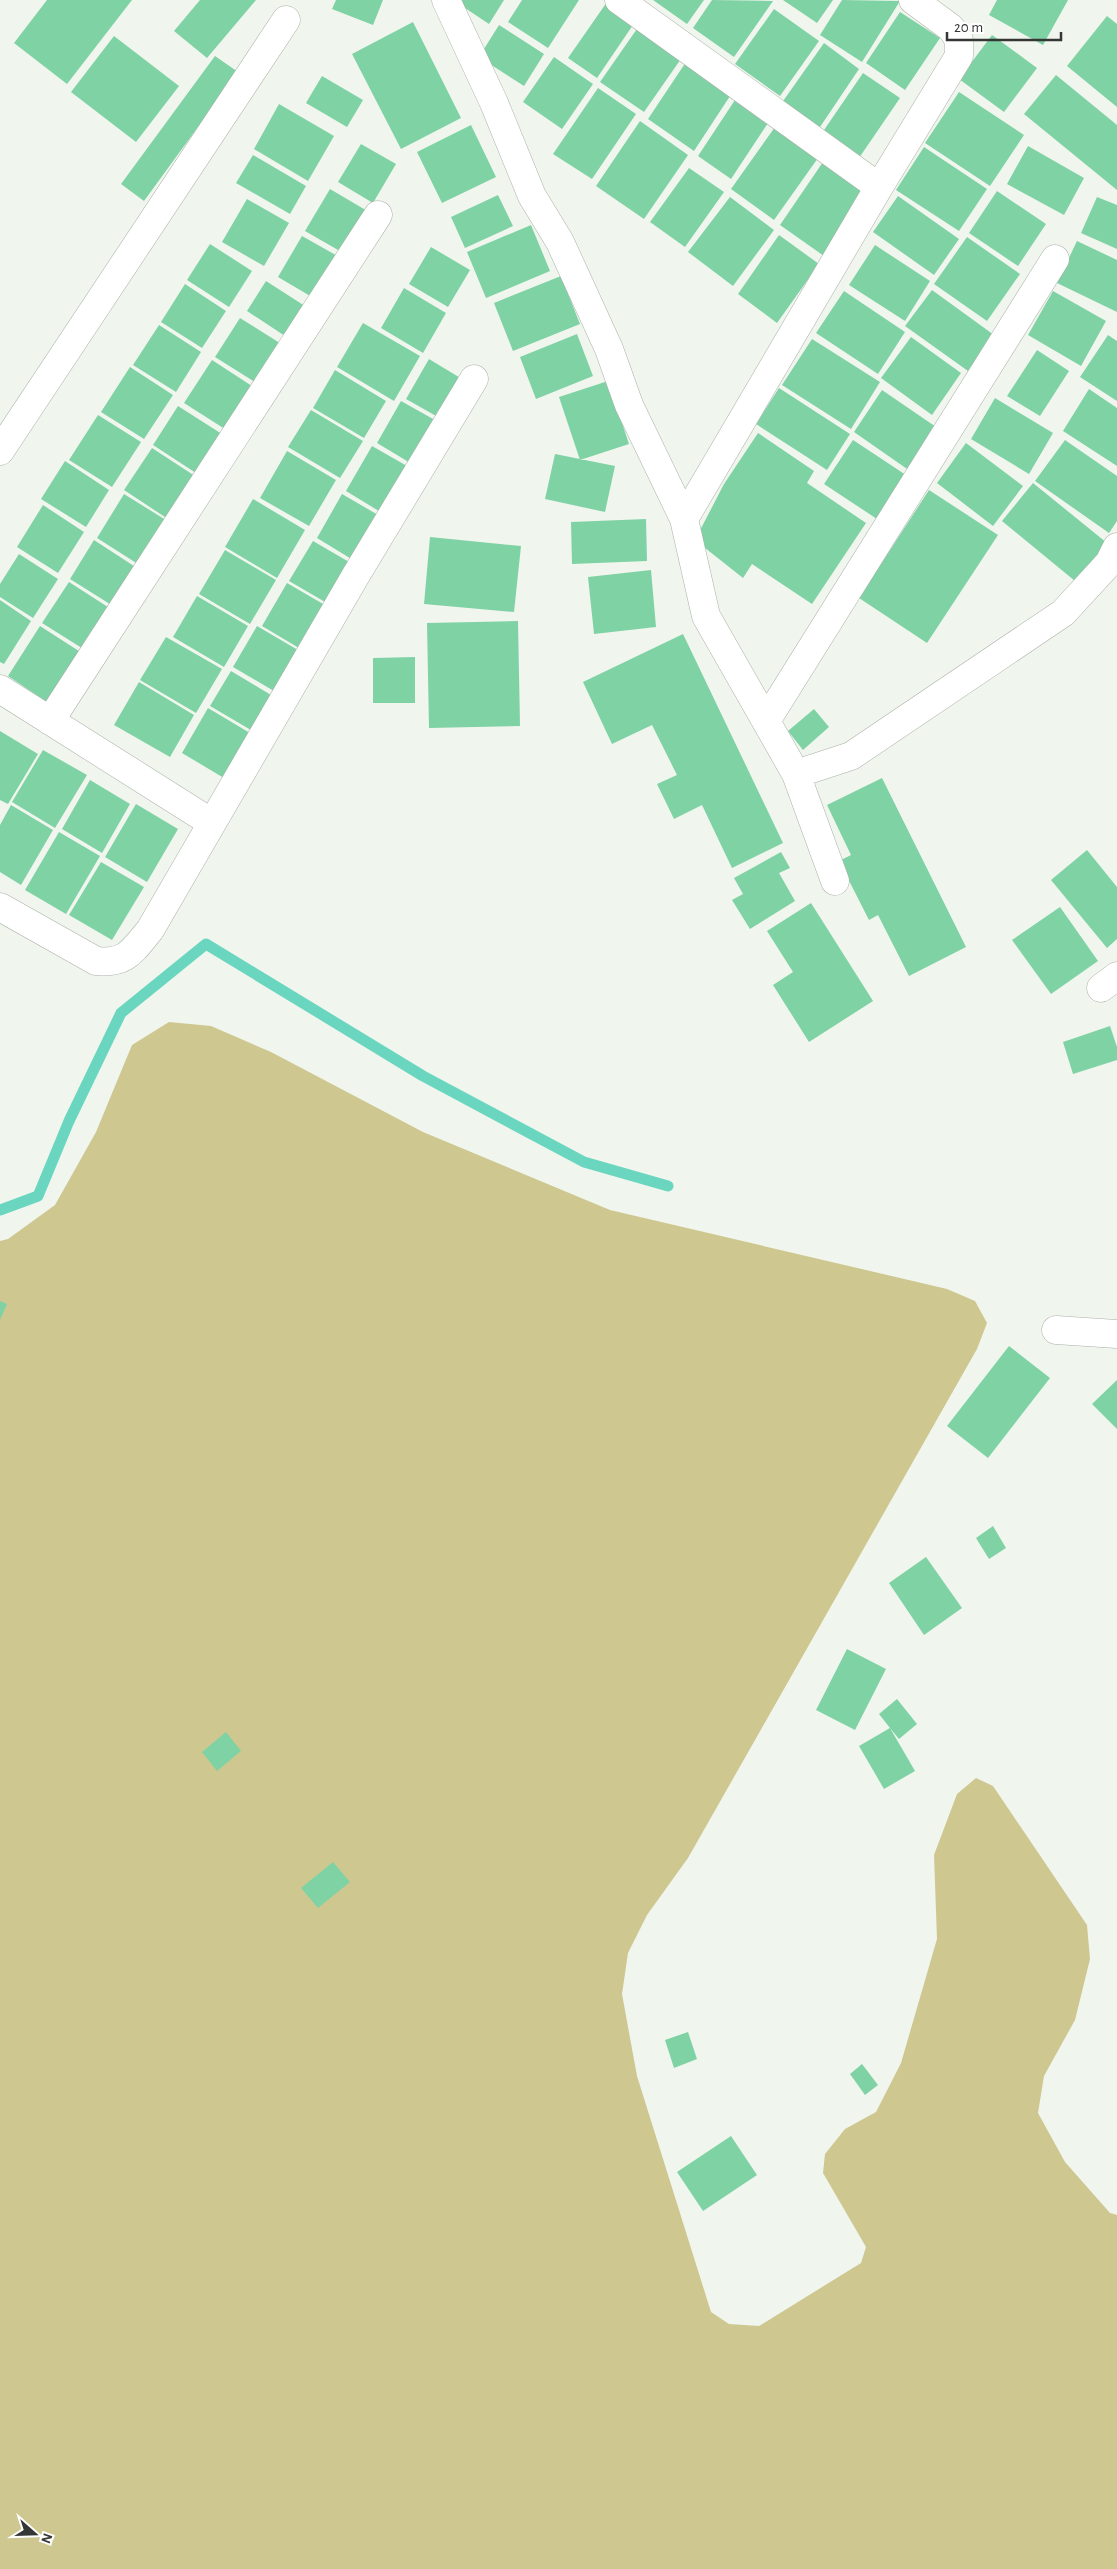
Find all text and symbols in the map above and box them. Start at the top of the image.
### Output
scale bar [947,10,1061,42]
text: 20 m [954,20,983,35]
north arrow [10,2509,60,2559]
text: N [38,2531,55,2545]

